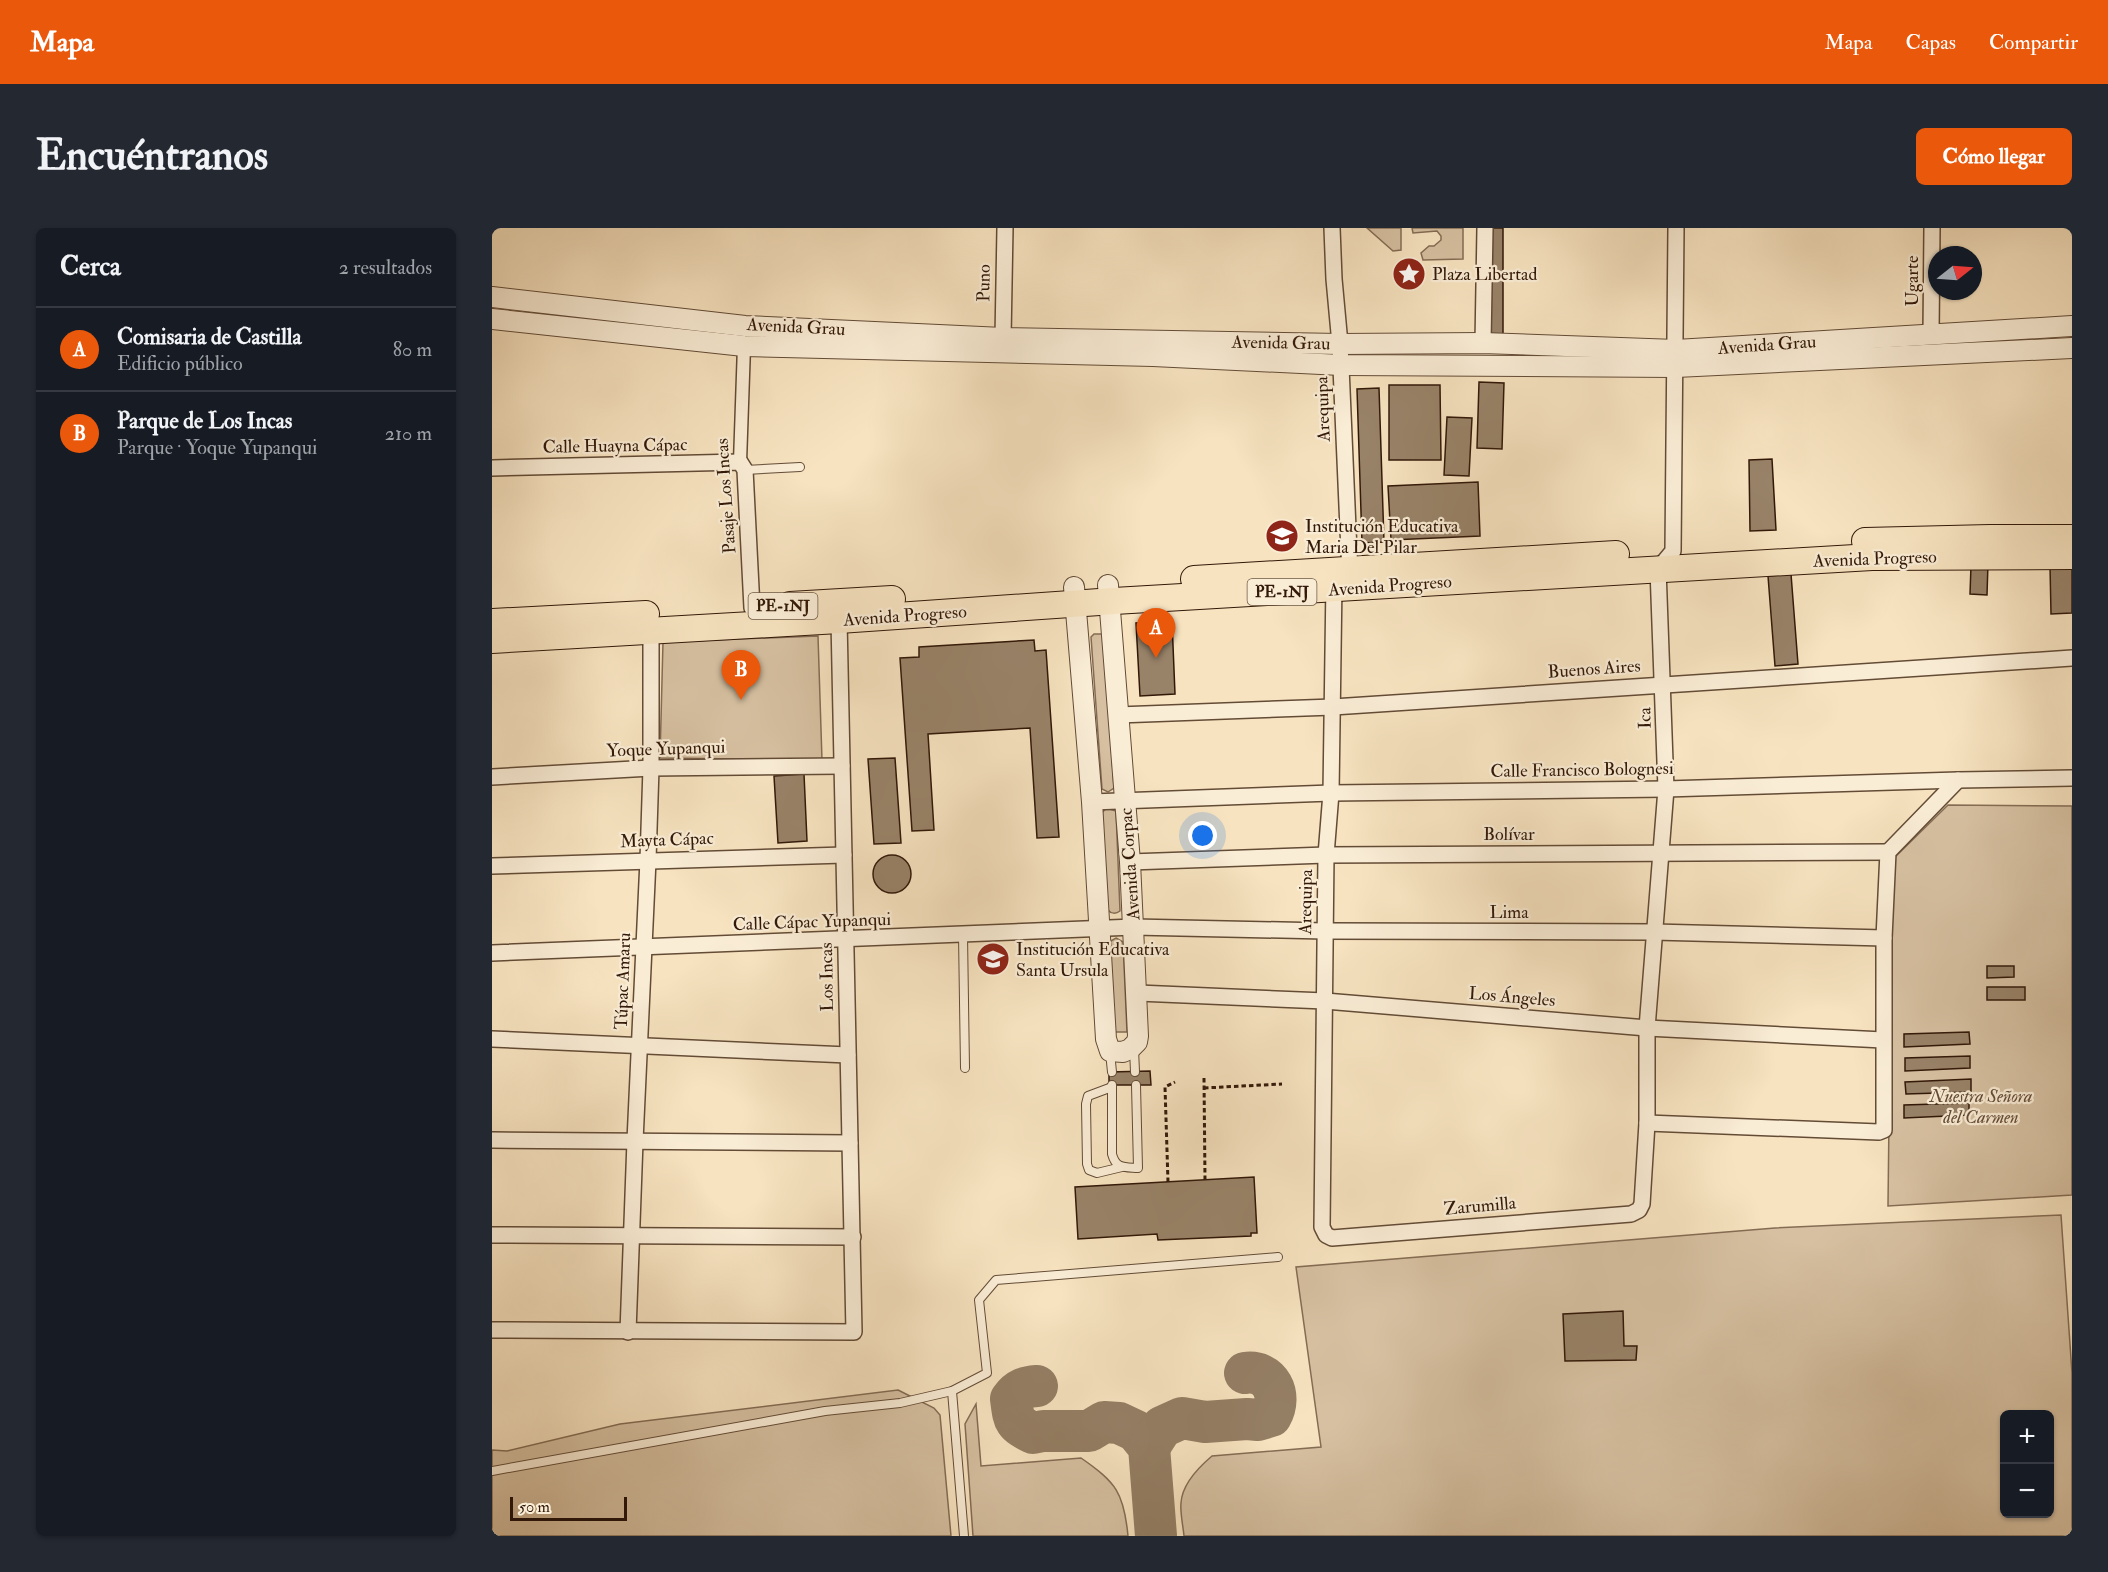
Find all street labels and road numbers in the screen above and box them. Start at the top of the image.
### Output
street label: Ugarte [1901,255,1924,306]
street label: Puno [972,264,996,302]
street label: Avenida Grau [745,313,846,341]
street label: Avenida Grau [1716,330,1817,360]
street label: Avenida Grau [1230,331,1331,355]
street label: Arequipa [1310,375,1336,443]
street label: Calle Huayna Cápac [542,433,688,459]
street label: Pasaje Los Incas [710,438,742,554]
street label: Avenida Progreso [1812,545,1938,573]
street label: Avenida Progreso [1326,570,1453,602]
road number: PE-1NJ [1248,579,1316,605]
road number: PE-1NJ [748,593,818,619]
street label: Avenida Progreso [841,600,968,632]
street label: Buenos Aires [1547,654,1641,684]
street label: Ica [1633,706,1657,729]
street label: Yoque Yupanqui [606,735,726,763]
street label: Calle Francisco Bolognesi [1490,757,1674,783]
street label: Avenida Corpac [1115,807,1145,922]
street label: Bolívar [1483,823,1535,846]
street label: Mayta Cápac [620,827,714,853]
street label: Arequipa [1294,868,1318,936]
street label: Lima [1489,901,1529,924]
street label: Calle Cápac Yupanqui [732,908,892,936]
street label: Túpac Amaru [610,932,636,1030]
street label: Los Incas [815,942,839,1012]
street label: Los Ángeles [1468,982,1556,1012]
street label: Zarumilla [1443,1191,1518,1221]

